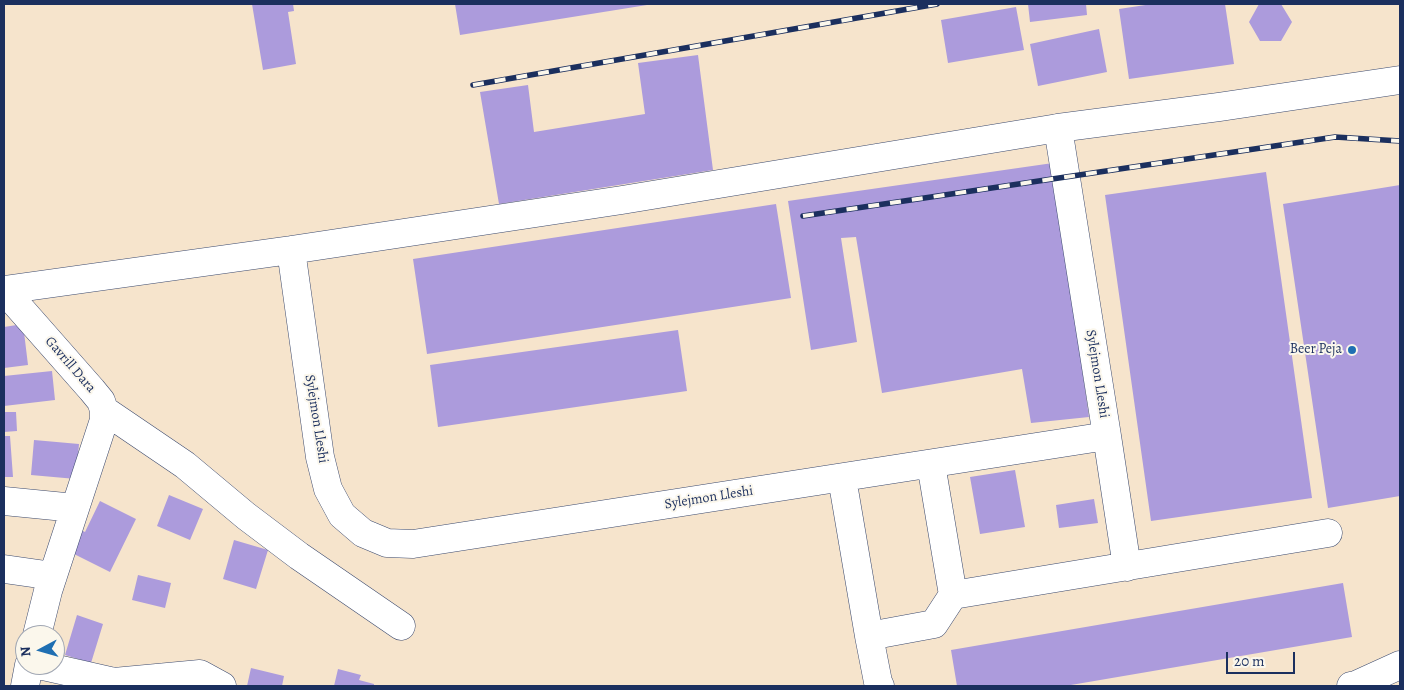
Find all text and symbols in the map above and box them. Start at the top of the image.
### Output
street label: Sylejmon Lleshi [1082,328,1112,420]
street label: Gavrill Dara [41,334,99,396]
place label: Beer Peja [1290,342,1342,358]
marker: Beer Peja [1346,344,1358,356]
street label: Sylejmon Lleshi [301,373,331,465]
street label: Sylejmon Lleshi [663,483,755,513]
north arrow [15,625,65,675]
scale bar [1229,642,1298,674]
text: N [16,645,36,658]
text: 20 m [1234,651,1265,671]

